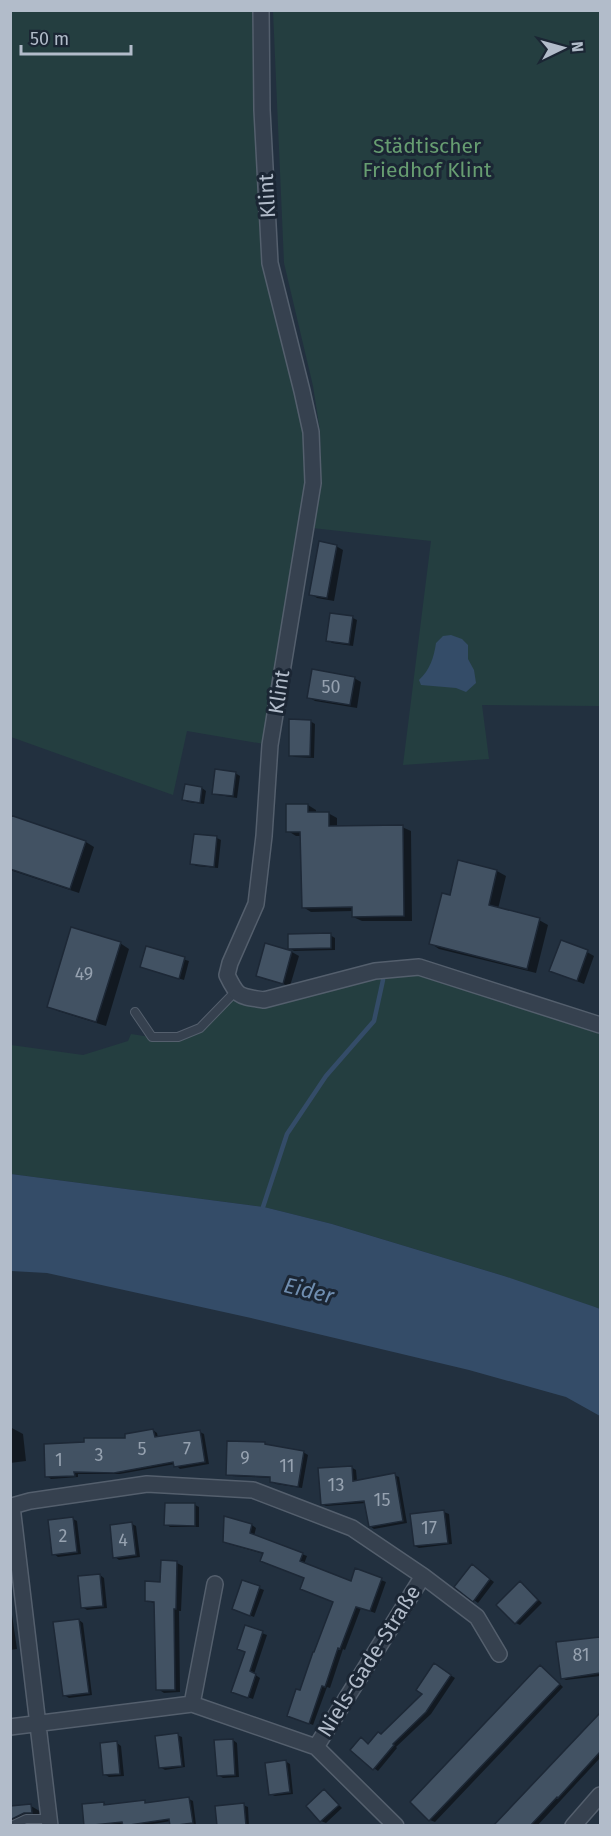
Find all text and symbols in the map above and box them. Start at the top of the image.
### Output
scale bar [21,18,130,56]
north arrow [533,18,593,78]
text: 50 m [30,28,69,50]
text: N [568,41,587,53]
park label: Städtischer Friedhof Klint [362,133,492,183]
street label: Klint [253,173,281,219]
street label: Klint [263,668,295,716]
house number: 50 [321,676,341,698]
house number: 49 [75,963,93,985]
water label: Eider [281,1271,337,1310]
house number: 5 [137,1438,147,1460]
house number: 7 [183,1438,191,1460]
house number: 3 [95,1444,103,1466]
house number: 9 [240,1447,250,1469]
house number: 1 [55,1449,63,1471]
house number: 11 [279,1455,295,1477]
house number: 13 [328,1474,344,1496]
house number: 15 [374,1489,390,1511]
house number: 17 [421,1517,437,1539]
house number: 2 [59,1525,68,1547]
house number: 4 [118,1529,128,1551]
street label: Niels-Gade-Straße [312,1580,426,1742]
house number: 81 [572,1644,590,1666]

